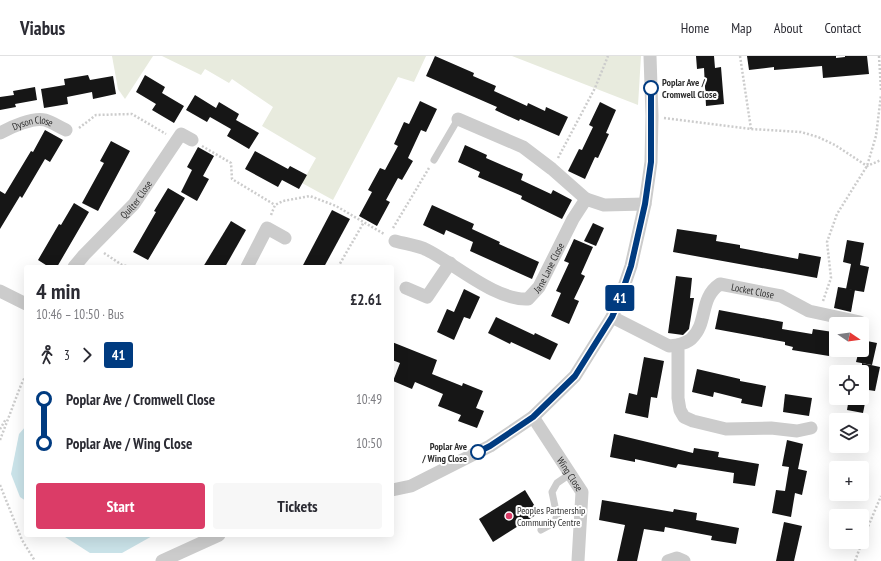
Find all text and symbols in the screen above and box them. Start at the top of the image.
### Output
text: Viabus [20,16,65,40]
text: Home [681,19,709,37]
text: Map [731,19,752,37]
text: About [774,19,803,37]
text: Contact [825,19,861,37]
place label: Poplar Ave / Cromwell Close [662,76,717,101]
marker: Poplar Ave / Cromwell Close [643,80,659,96]
street label: Dyson Close [10,113,55,133]
street label: Quilter Close [117,178,155,221]
street label: Jane Lane Close [530,240,567,297]
text: 4 min [36,277,80,305]
street label: Locket Close [730,280,775,301]
line badge: 41 [602,285,638,311]
text: 41 [613,289,627,307]
text: £2.61 [350,290,382,309]
text: 10:46 – 10:50 · Bus [36,306,124,323]
north arrow [829,317,869,357]
map controls [829,317,869,549]
icon: walk [36,344,58,366]
icon: forward [76,344,98,366]
text: 41 [112,346,125,364]
text: 3 [64,347,70,364]
button: locate [829,365,869,405]
text: Poplar Ave / Cromwell Close [66,390,215,409]
text: 10:49 [356,391,382,408]
button: layers [829,413,869,453]
text: Poplar Ave / Wing Close [66,434,192,453]
text: 10:50 [356,435,382,452]
place label: Poplar Ave / Wing Close [421,440,467,465]
marker: Poplar Ave / Wing Close [470,444,486,460]
street label: Wing Close [554,455,586,494]
button: + [829,461,869,501]
button: Start [36,483,205,529]
button: Tickets [213,483,382,529]
place label: Peoples Partnership Community Centre [517,504,585,529]
button: − [829,509,869,549]
marker: Peoples Partnership Community Centre [504,511,514,521]

